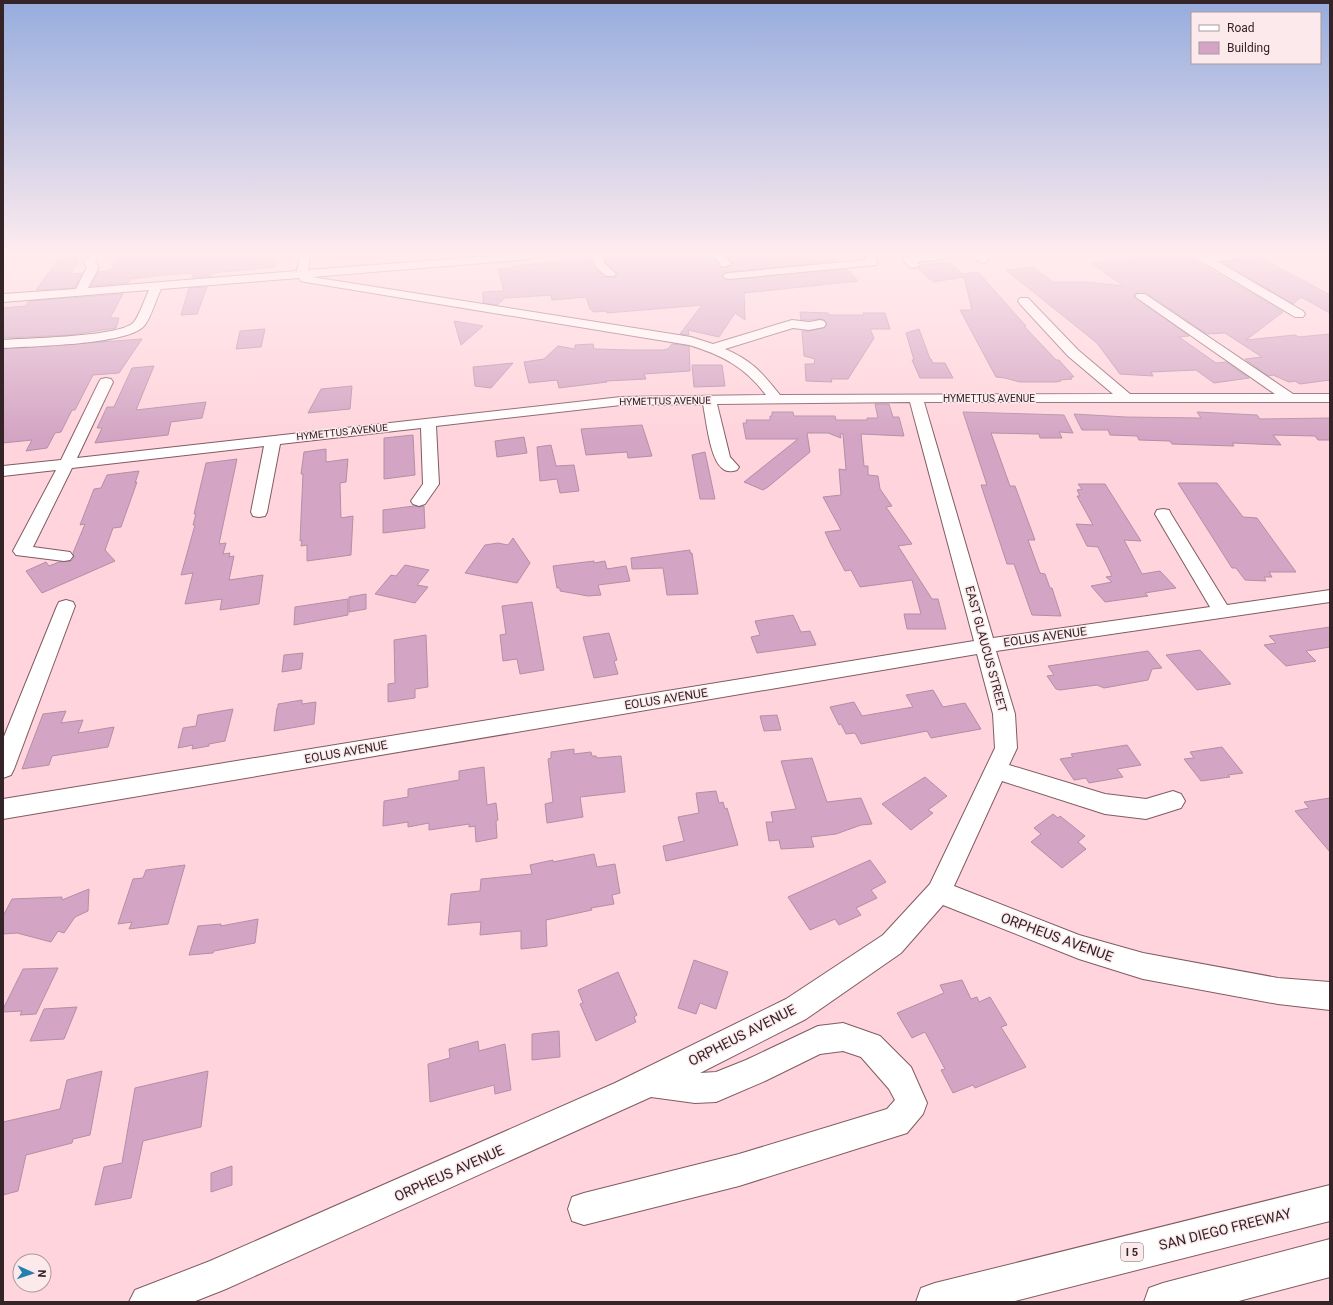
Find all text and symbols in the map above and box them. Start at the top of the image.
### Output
legend [1191,12,1321,64]
text: Road [1227,21,1255,35]
text: Building [1227,41,1270,55]
street label: HYMETTUS AVENUE [943,393,1035,404]
street label: HYMETTUS AVENUE [619,395,711,407]
street label: HYMETTUS AVENUE [296,422,389,442]
street label: EAST GLAUCUS STREET [962,584,1010,714]
street label: EOLUS AVENUE [1002,624,1088,650]
street label: EOLUS AVENUE [623,685,709,712]
street label: EOLUS AVENUE [303,738,389,766]
street label: ORPHEUS AVENUE [999,909,1115,965]
street label: ORPHEUS AVENUE [686,1001,798,1069]
street label: ORPHEUS AVENUE [392,1142,506,1204]
street label: SAN DIEGO FREEWAY [1157,1205,1293,1253]
road number: I 5 [1121,1243,1143,1261]
north arrow [12,1253,52,1293]
text: N [35,1269,48,1278]

